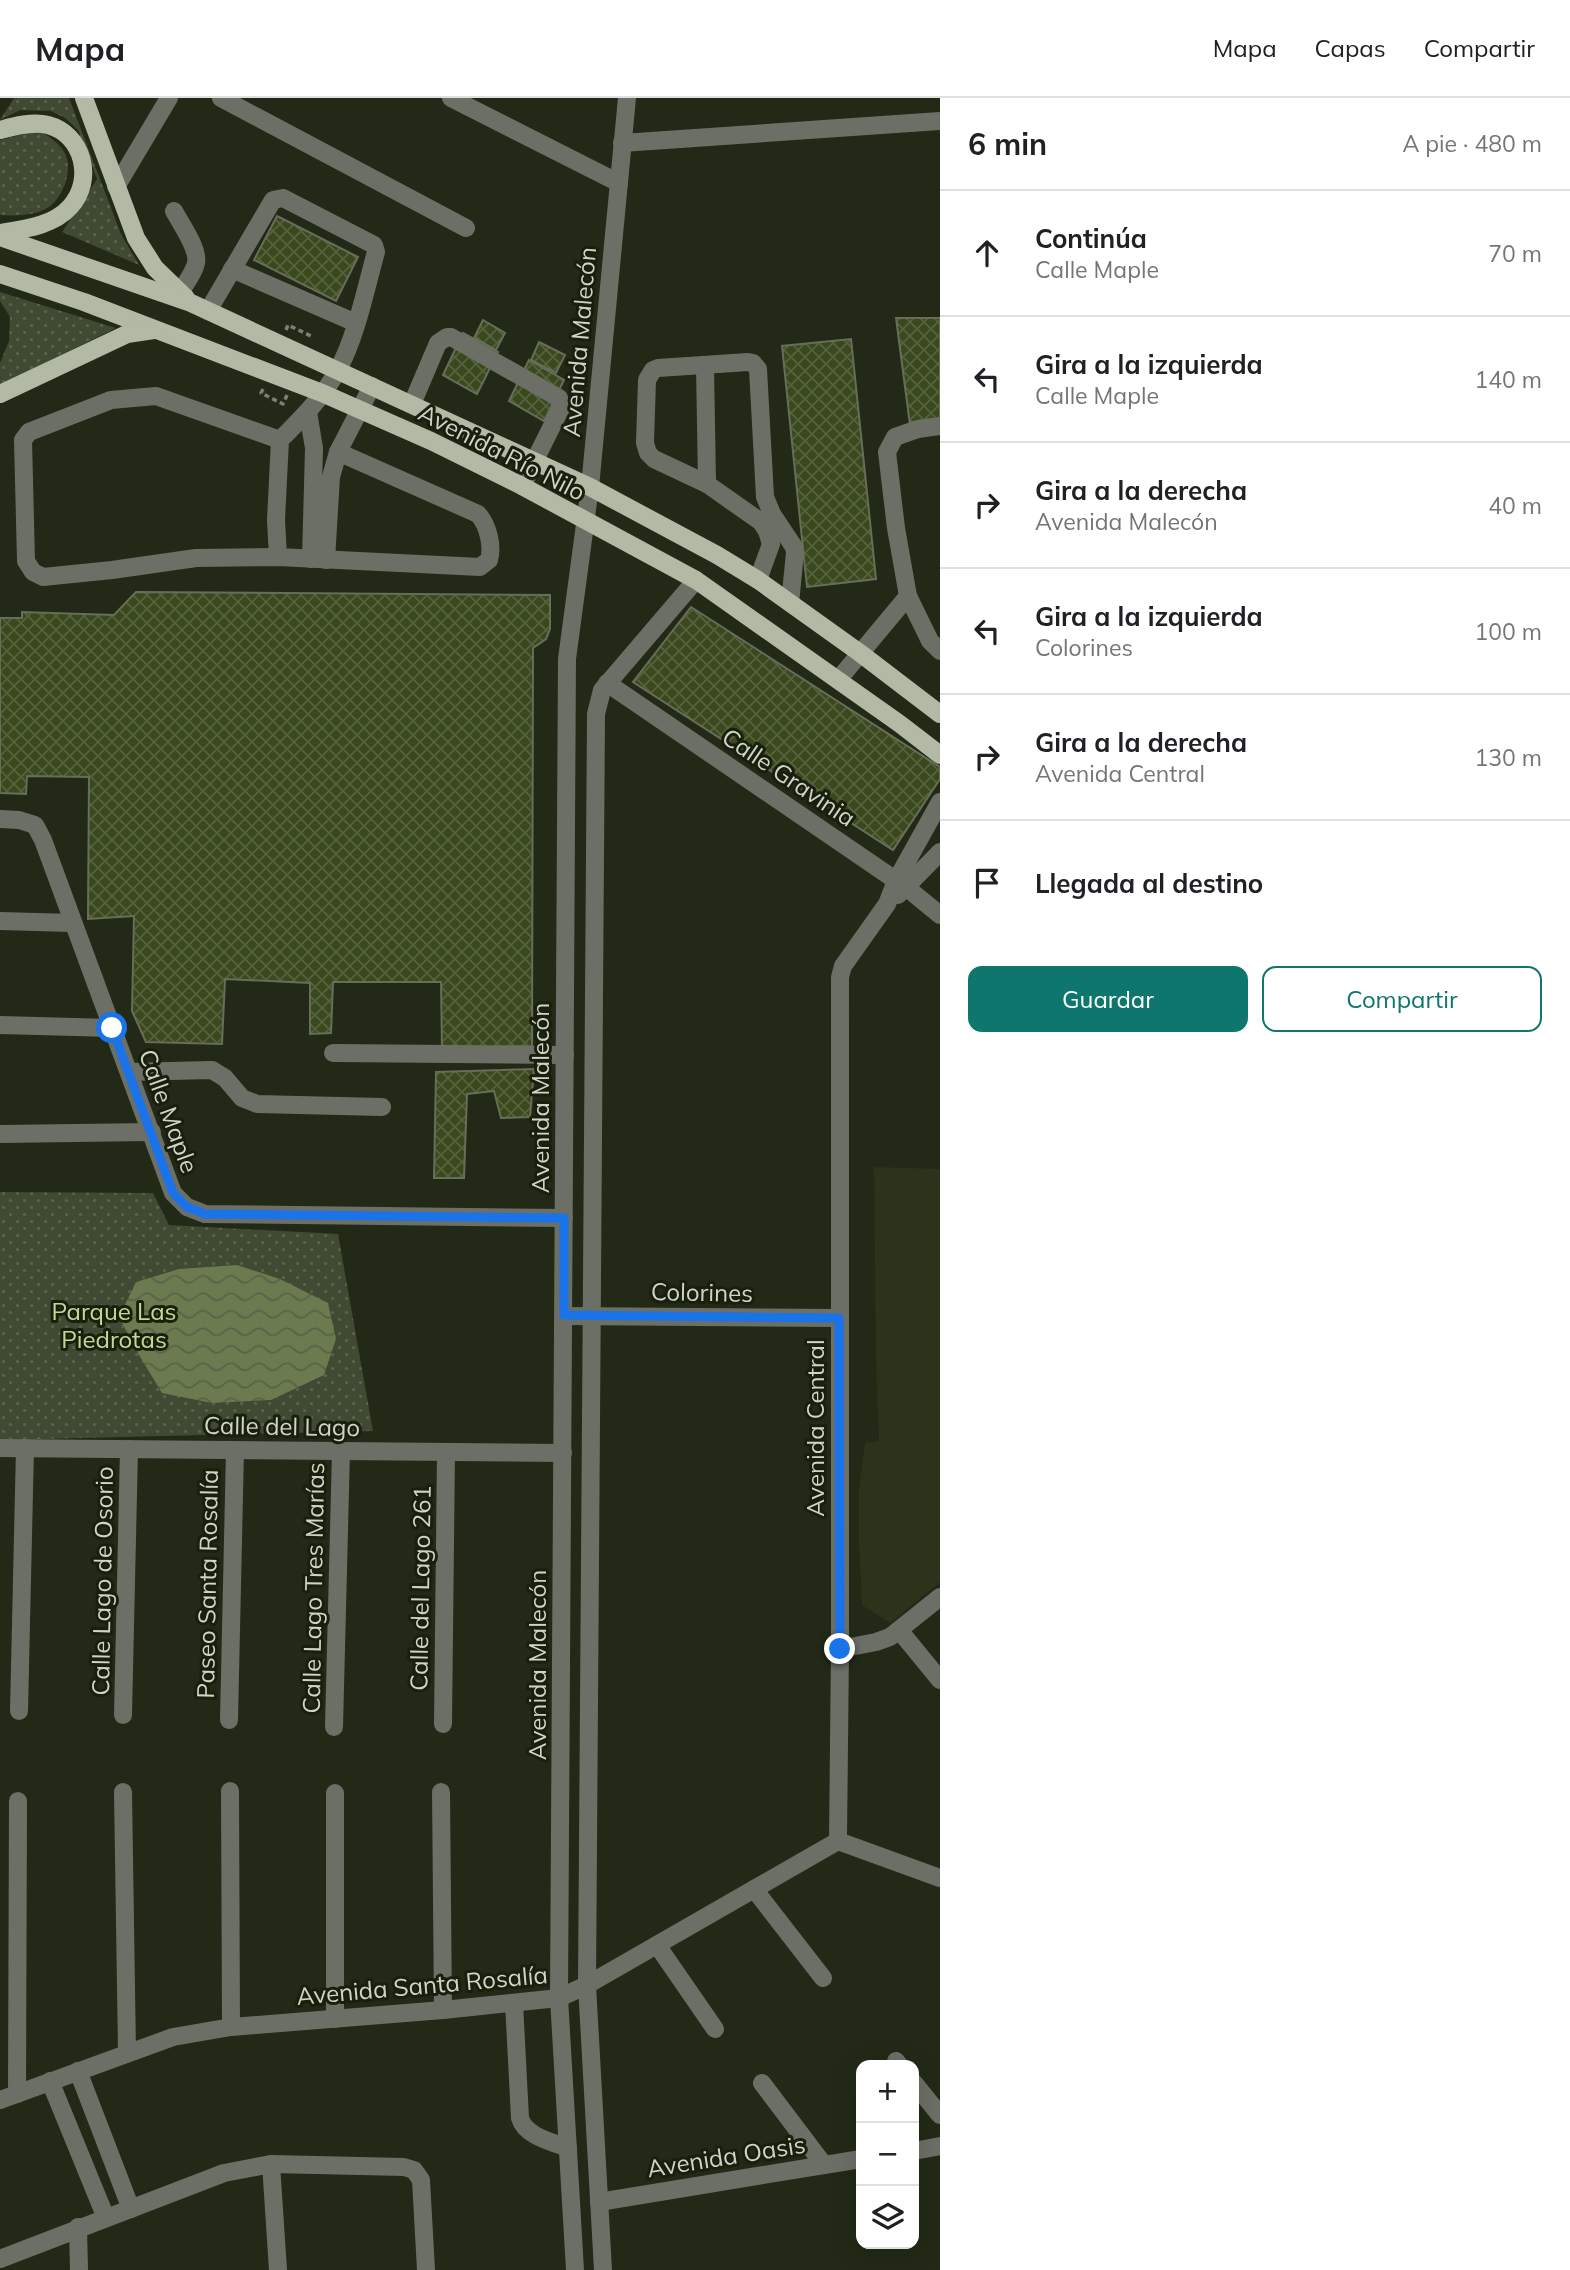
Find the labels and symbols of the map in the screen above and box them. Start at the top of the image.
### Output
street label: Avenida Malecón [556,246,602,438]
street label: Avenida Río Nilo [414,397,590,507]
street label: Calle Gravinia [717,721,861,833]
street label: Avenida Malecón [525,1003,555,1193]
route start [96,1012,127,1043]
street label: Calle Maple [133,1045,205,1177]
street label: Colorines [651,1276,753,1308]
park label: Parque Las Piedrotas [52,1296,176,1354]
street label: Avenida Central [800,1339,830,1517]
street label: Calle del Lago [204,1410,360,1442]
street label: Calle Lago Tres Marías [296,1462,330,1714]
street label: Calle Lago de Osorio [85,1466,119,1696]
street label: Paseo Santa Rosalía [190,1469,224,1699]
street label: Calle del Lago 261 [403,1485,437,1691]
street label: Avenida Malecón [522,1570,552,1760]
route end [824,1633,855,1664]
street label: Avenida Santa Rosalía [295,1959,549,2011]
street label: Avenida Oasis [645,2129,807,2183]

